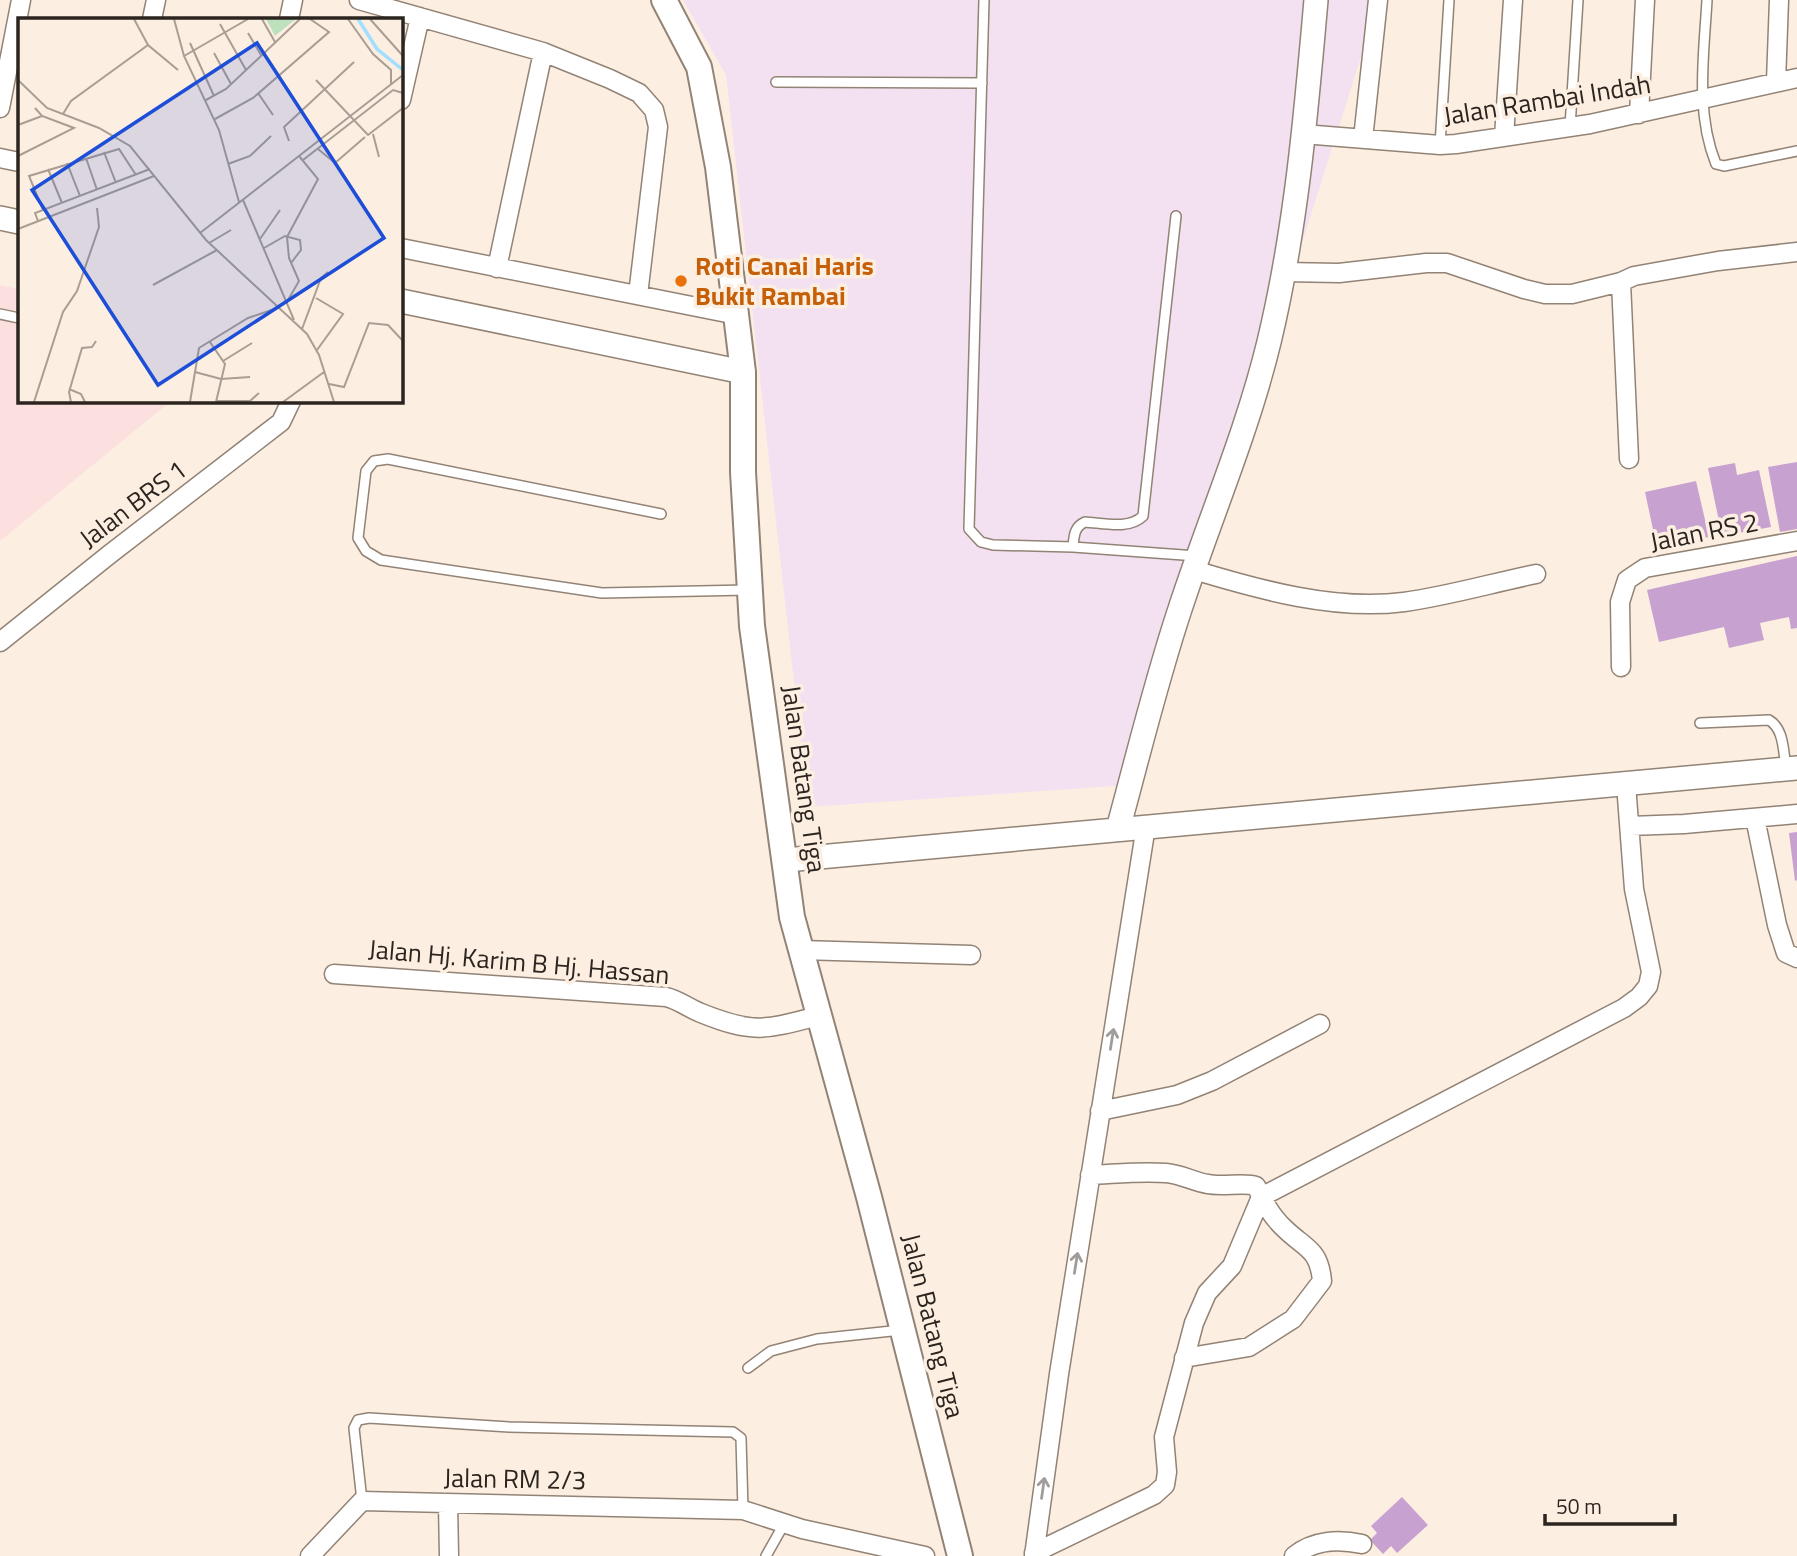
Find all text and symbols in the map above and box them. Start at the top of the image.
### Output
inset map [18,18,402,402]
street label: Jalan Rambai Indah [1441,64,1653,135]
place label: Roti Canai Haris Bukit Rambai [695,246,874,315]
marker: Roti Canai Haris Bukit Rambai [673,273,689,289]
street label: Jalan BRS 1 [71,450,195,557]
street label: Jalan RS 2 [1646,502,1761,561]
street label: Jalan Batang Tiga [772,683,837,875]
street label: Jalan Hj. Karim B Hj. Hassan [367,929,671,994]
one-way arrow [1106,1028,1119,1050]
street label: Jalan Batang Tiga [892,1229,975,1422]
one-way arrow [1070,1252,1083,1275]
street label: Jalan RM 2/3 [443,1458,587,1499]
one-way arrow [1037,1478,1050,1500]
scale bar [1545,1482,1674,1526]
text: 50 m [1556,1490,1602,1522]

